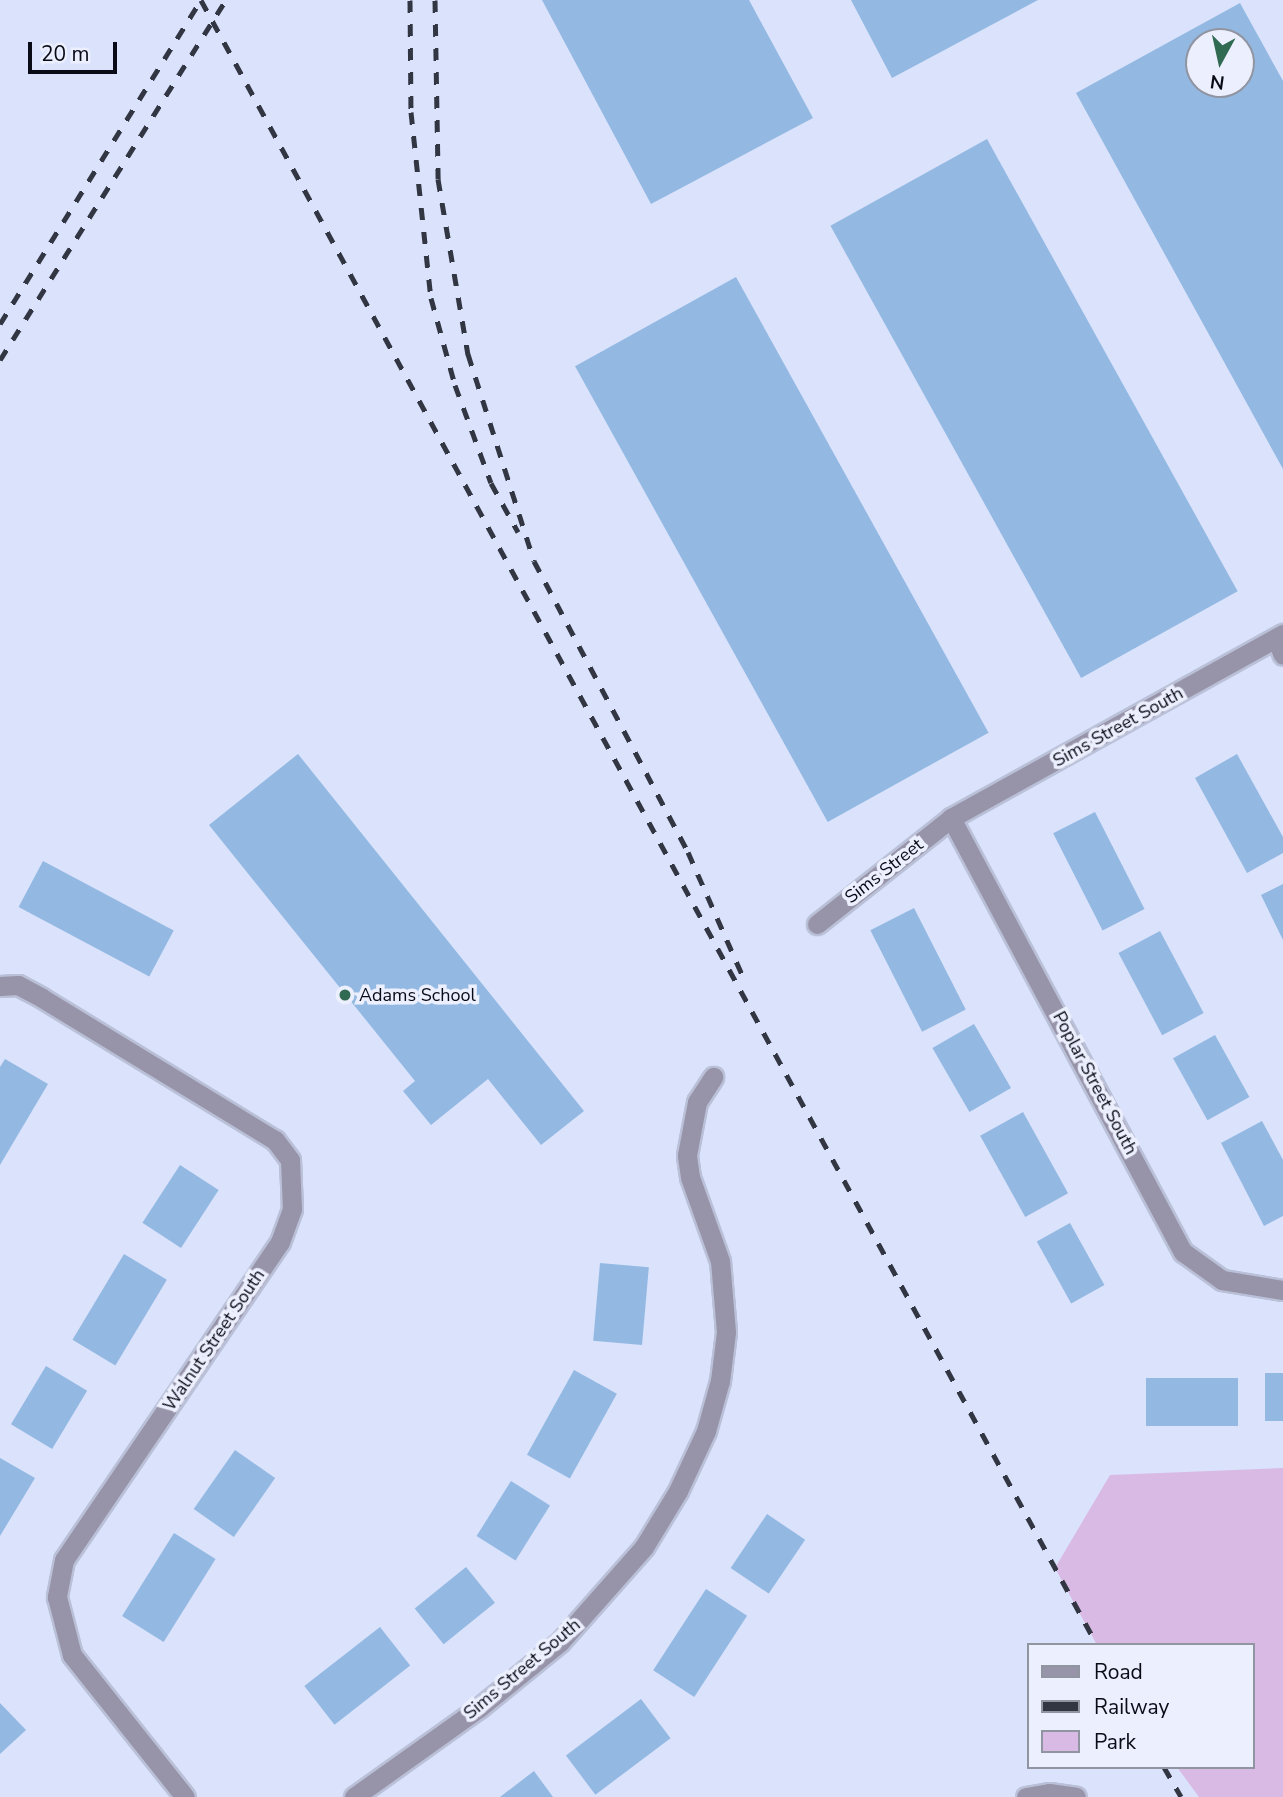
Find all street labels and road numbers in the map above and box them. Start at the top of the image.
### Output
street label: Sims Street South [1049,682,1187,772]
street label: Sims Street [841,834,927,908]
street label: Poplar Street South [1048,1008,1142,1158]
street label: Walnut Street South [159,1265,269,1415]
street label: Sims Street South [459,1614,585,1724]

